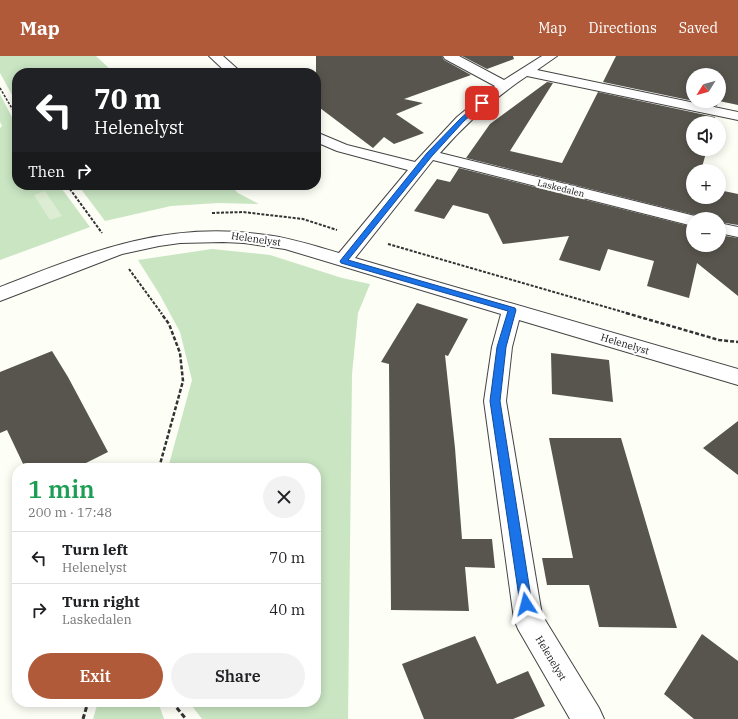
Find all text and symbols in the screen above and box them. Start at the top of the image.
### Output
text: Map [20,16,60,40]
text: Map [538,19,567,37]
text: Directions [589,19,657,37]
text: Saved [679,19,718,37]
north arrow [686,68,726,108]
map controls [686,68,726,252]
text: 70 m [94,80,161,117]
icon: left [28,84,80,136]
pin [465,86,499,120]
icon: arrive [471,92,493,114]
text: Helenelyst [94,116,184,139]
button: sound [686,116,726,156]
icon: right [73,160,95,182]
text: Then [28,162,65,181]
button: + [686,164,726,204]
street label: Laskedalen [536,177,586,199]
button: − [686,212,726,252]
street label: Helenelyst [230,229,282,249]
street label: Helenelyst [599,330,651,358]
text: 1 min [28,473,95,505]
button: close [263,476,305,518]
text: 200 m · 17:48 [28,504,112,521]
text: Turn left [62,540,128,559]
icon: left [28,547,50,569]
text: 70 m [269,548,305,567]
text: Helenelyst [62,559,127,576]
position arrow [505,583,547,625]
text: Turn right [62,592,140,611]
icon: right [28,599,50,621]
text: 40 m [269,600,305,619]
text: Laskedalen [62,611,132,628]
street label: Helenelyst [533,633,570,683]
button: Exit [28,653,163,699]
button: Share [171,653,305,699]

